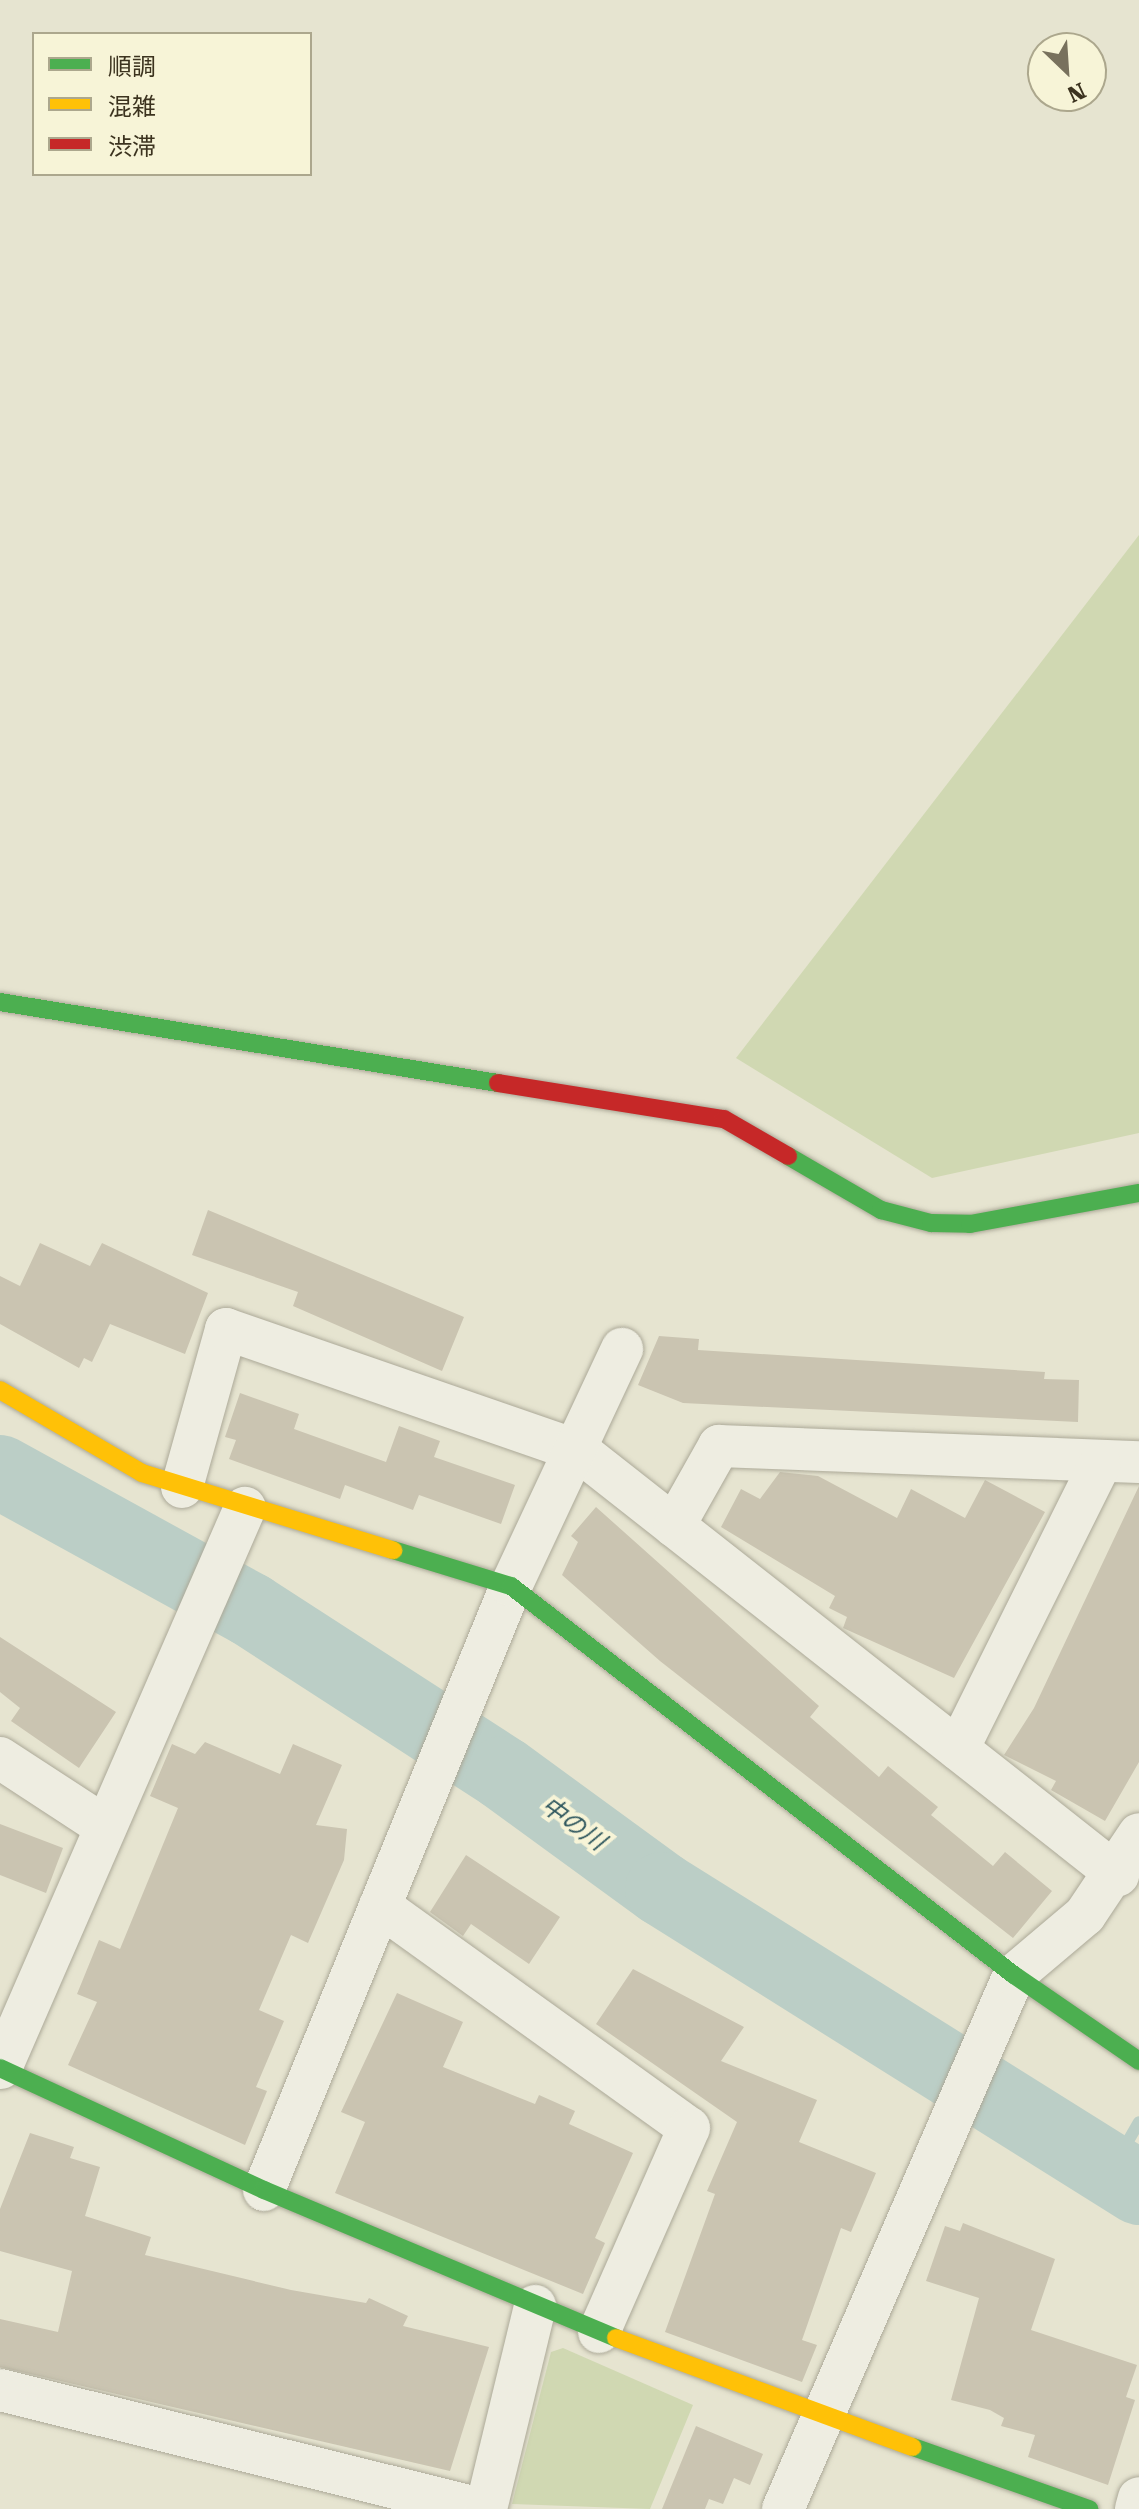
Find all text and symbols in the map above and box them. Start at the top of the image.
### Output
legend [32,32,312,176]
north arrow [1027,32,1107,112]
text: 順調 [108,53,156,81]
text: N [1064,77,1089,107]
text: 混雑 [108,93,156,121]
text: 渋滞 [108,133,156,161]
water label: 中の川 [535,1791,611,1857]

